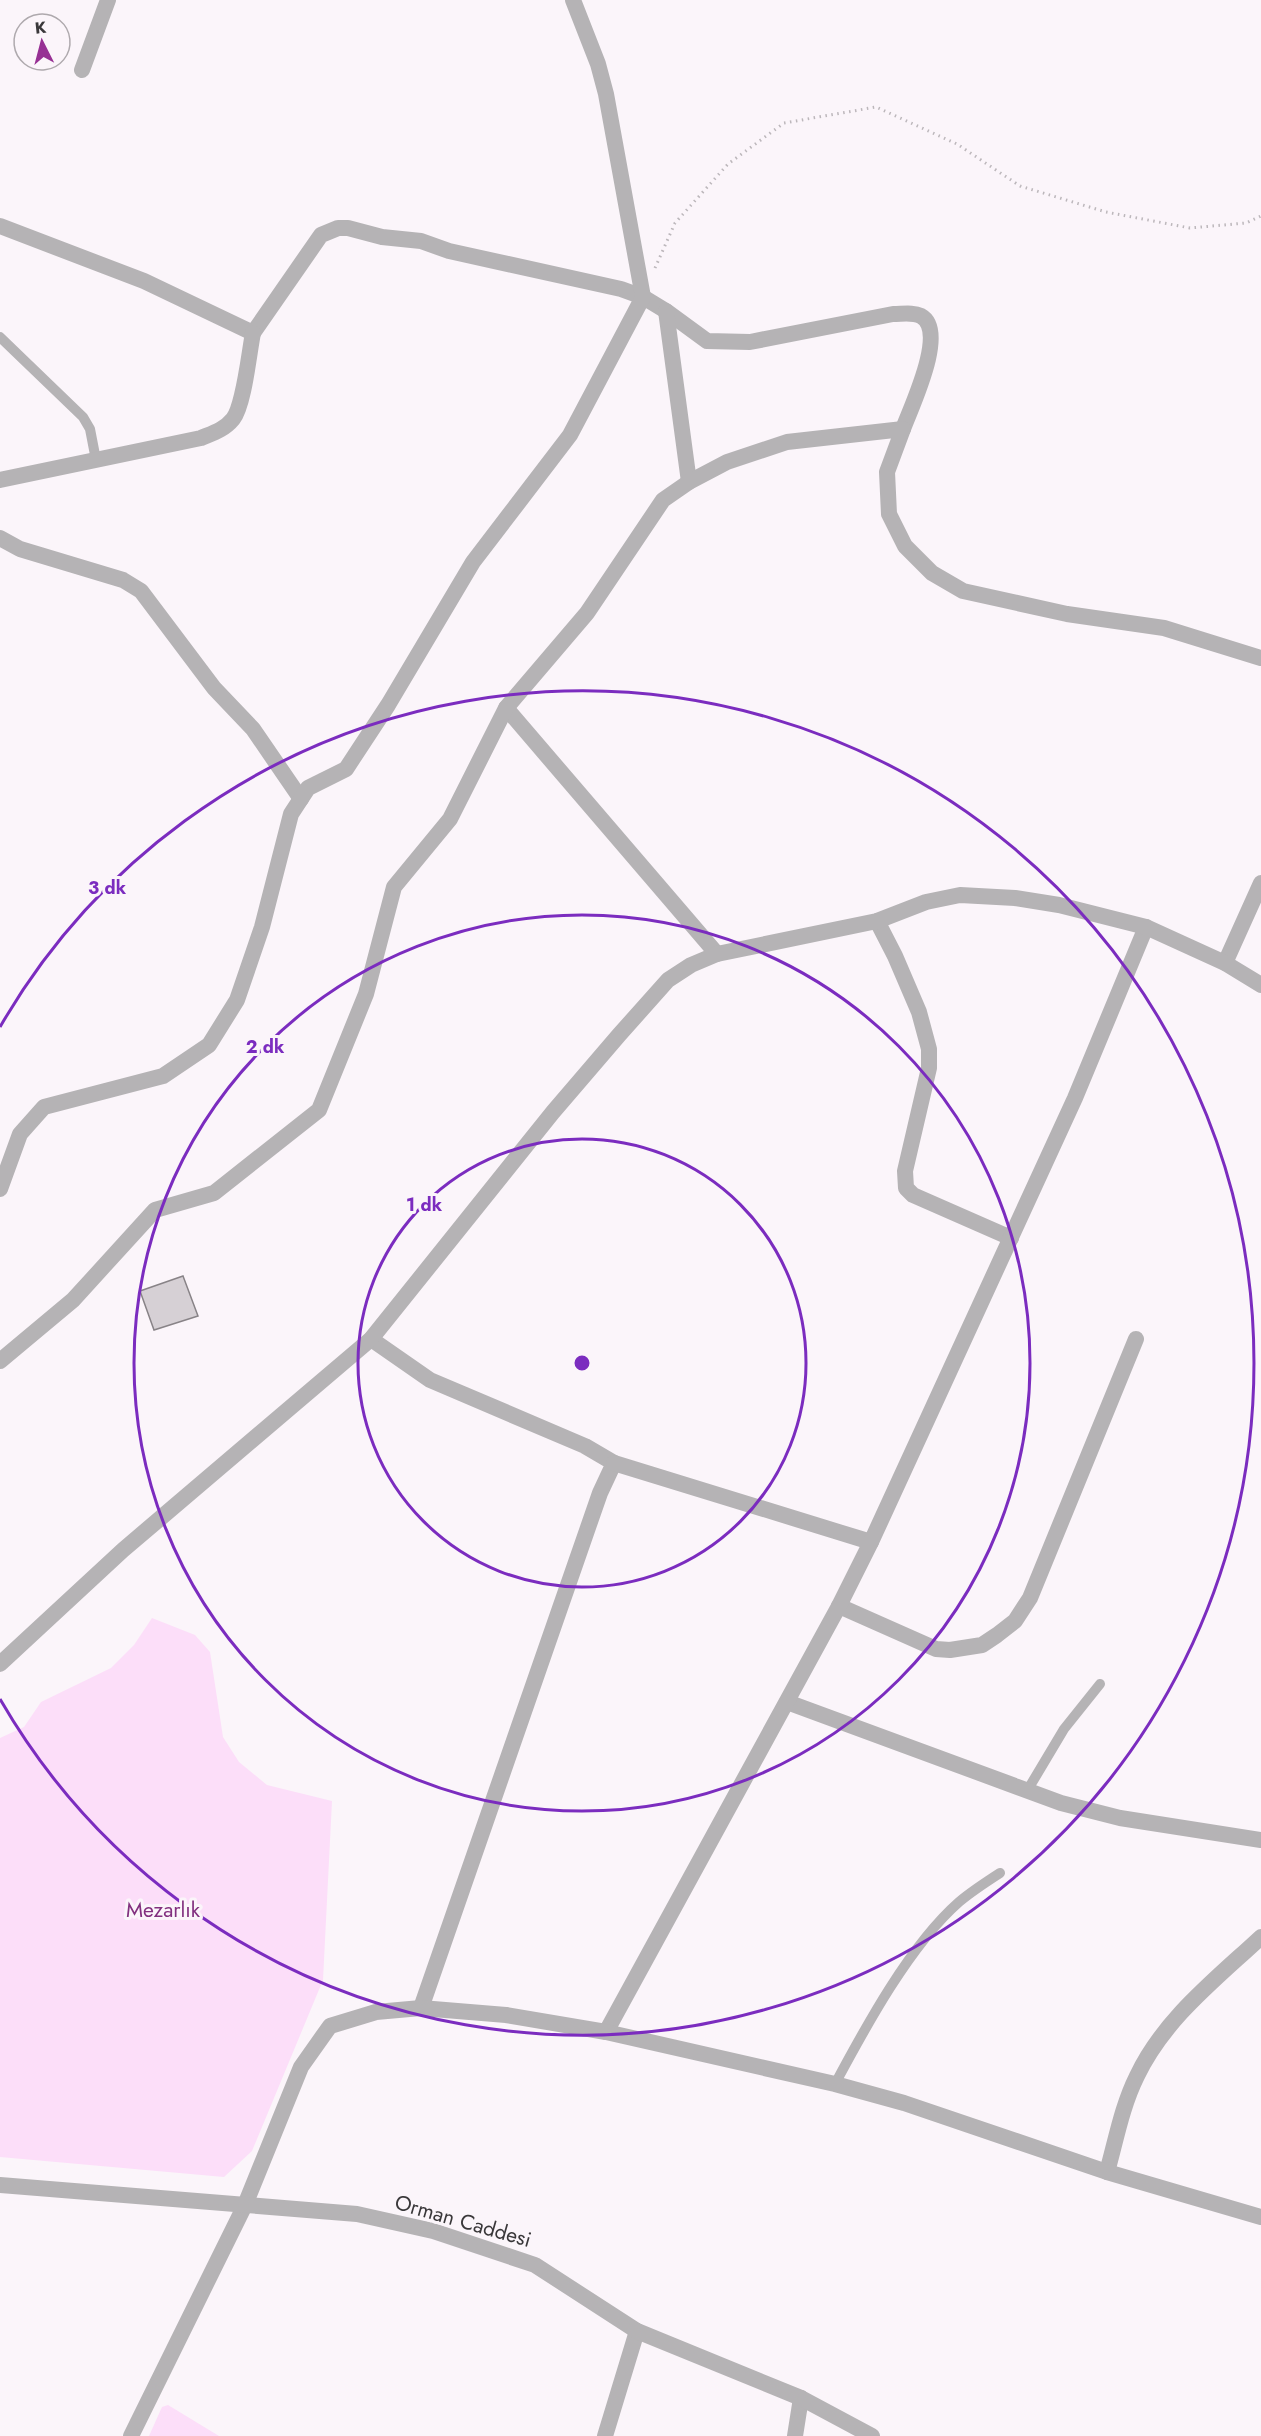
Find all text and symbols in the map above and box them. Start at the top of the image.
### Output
north arrow [12,12,72,72]
text: K [34,15,48,40]
text: 3 dk [88,875,127,901]
text: 2 dk [246,1034,285,1060]
text: 1 dk [406,1192,443,1218]
centre of rings [572,1353,592,1373]
park label: Mezarlık [126,1895,201,1925]
street label: Orman Caddesi [391,2187,535,2255]

